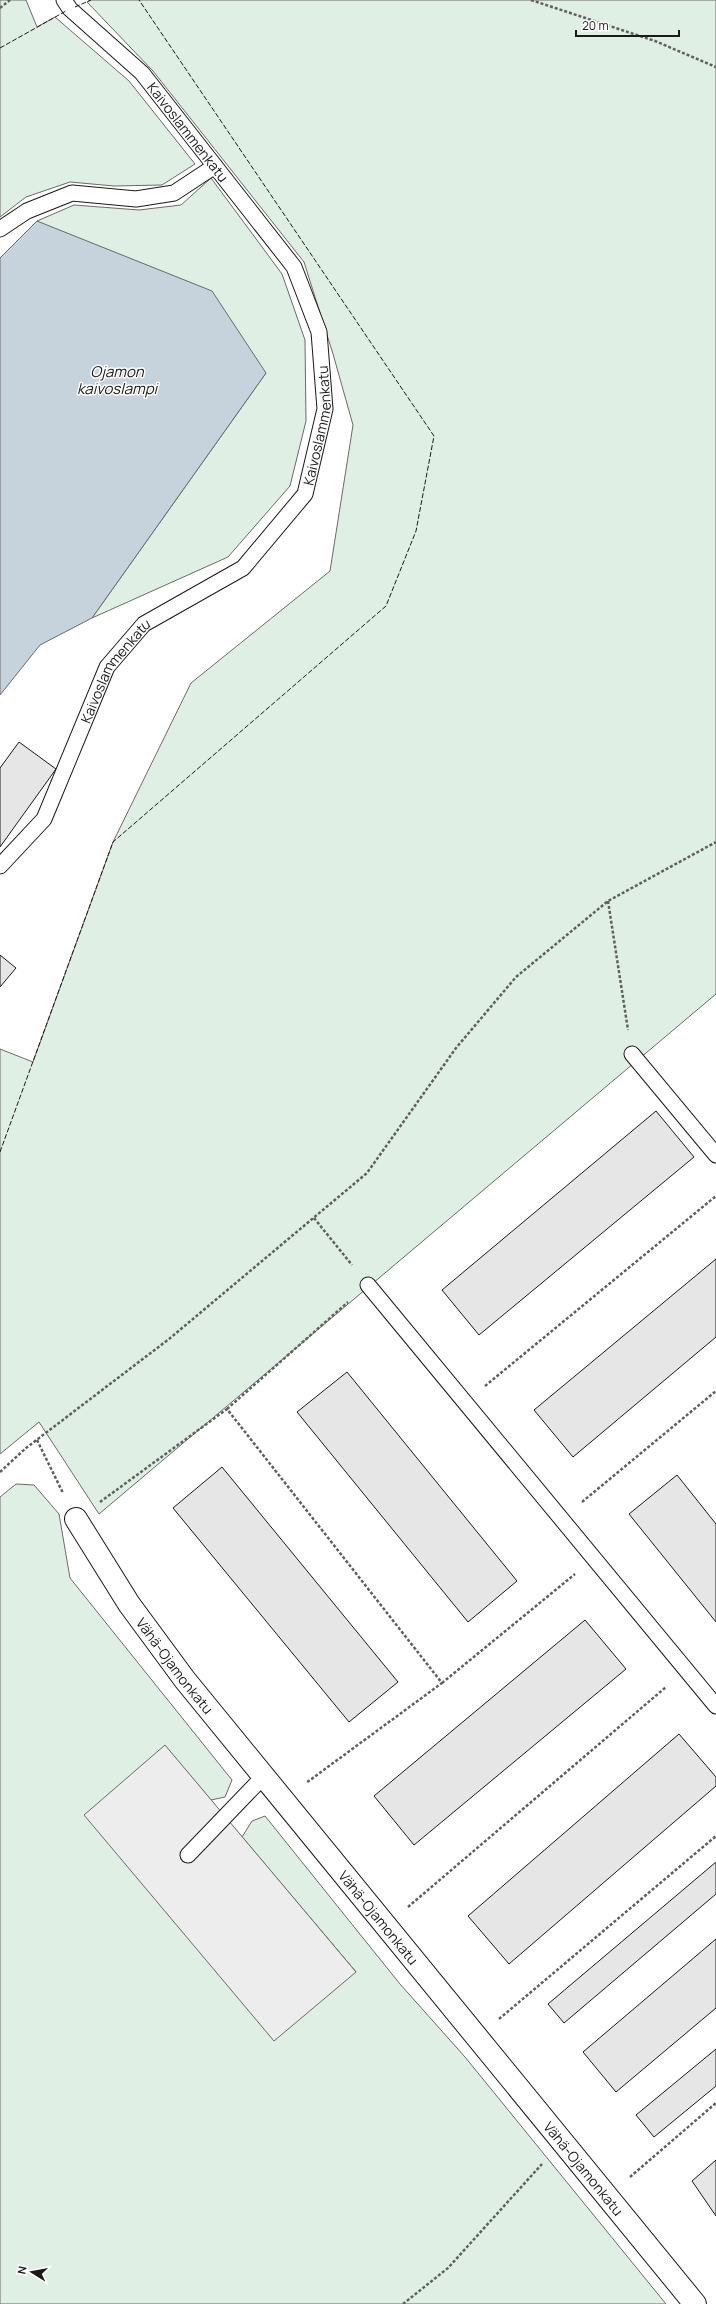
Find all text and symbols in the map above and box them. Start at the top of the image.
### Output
scale bar [576,12,679,38]
text: 20 m [582,17,609,34]
street label: Kaivoslammenkatu [143,78,233,186]
water label: Ojamon kaivoslampi [77,361,160,399]
street label: Kaivoslammenkatu [298,365,335,487]
street label: Kaivoslammenkatu [75,613,153,726]
street label: Vähä-Ojamonkatu [132,1613,218,1717]
street label: Vähä-Ojamonkatu [335,1866,423,1968]
street label: Vähä-Ojamonkatu [540,2117,628,2219]
north arrow [12,2252,52,2292]
text: N [14,2265,30,2275]

